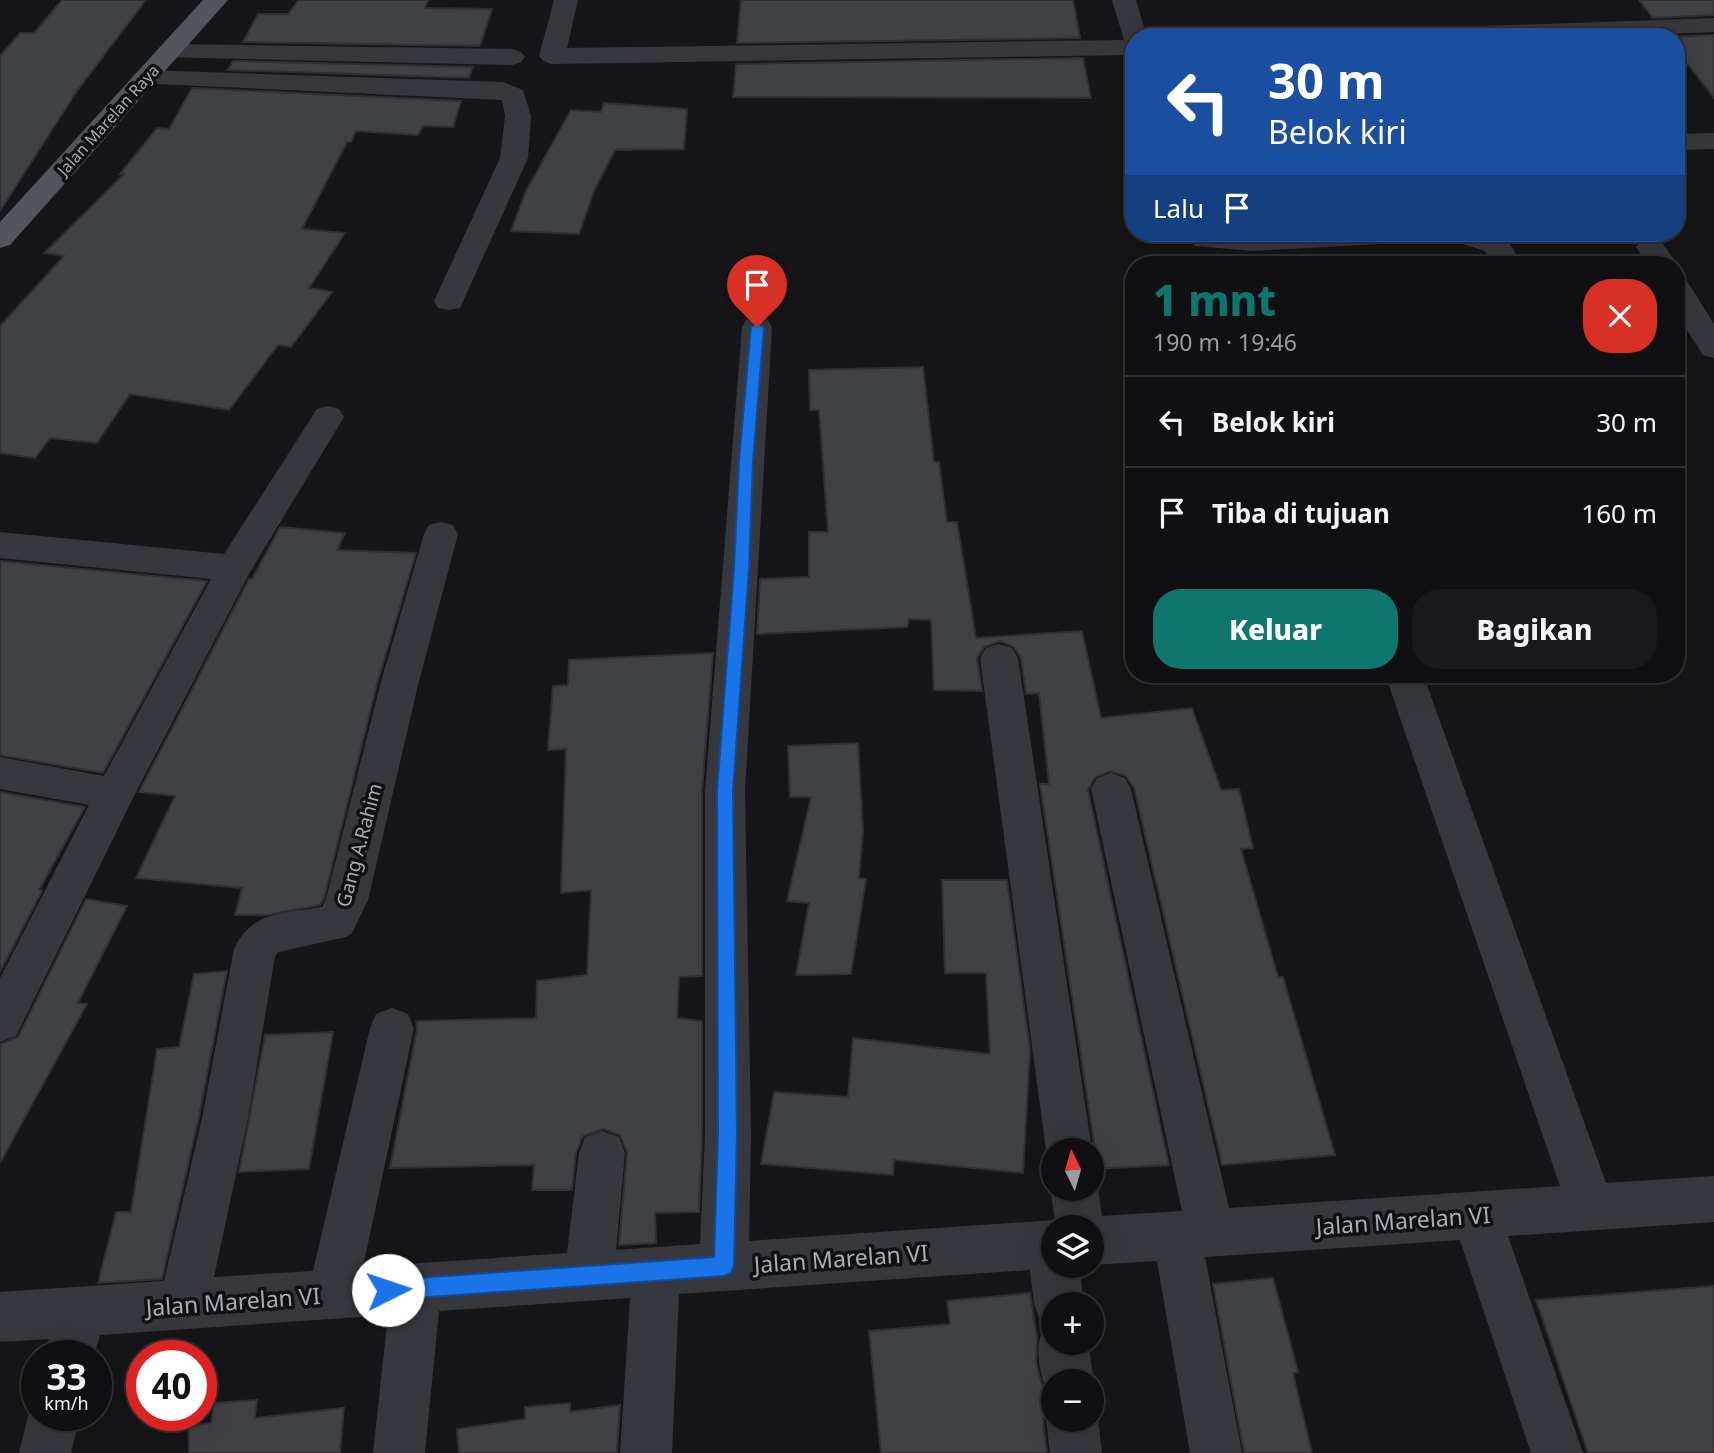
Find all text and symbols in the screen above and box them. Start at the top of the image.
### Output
text: 30 m [1268,47,1385,113]
icon: left [1153,56,1244,147]
street label: Jalan Marelan Raya [51,60,164,182]
text: Belok kiri [1268,110,1407,153]
icon: arrive [1218,189,1256,227]
text: Lalu [1153,190,1204,226]
pin [727,255,787,327]
icon: arrive [738,266,776,304]
text: 1 mnt [1153,271,1276,328]
button: close [1583,279,1657,353]
text: 190 m · 19:46 [1153,326,1297,358]
icon: left [1153,403,1191,441]
text: Belok kiri [1212,404,1335,440]
text: 30 m [1596,404,1657,440]
icon: arrive [1153,494,1191,532]
text: Tiba di tujuan [1212,495,1390,531]
text: 160 m [1581,495,1657,531]
button: Keluar [1153,589,1398,669]
button: Bagikan [1412,589,1657,669]
street label: Gang A.Rahim [330,780,388,910]
north arrow [1041,1138,1104,1200]
map controls [1041,1138,1104,1432]
street label: Jalan Marelan VI [1313,1198,1491,1242]
button: layers [1041,1215,1104,1278]
street label: Jalan Marelan VI [751,1236,929,1280]
position arrow [351,1253,425,1327]
street label: Jalan Marelan VI [143,1279,321,1323]
button: + [1041,1292,1104,1355]
speed limit sign: 40 [126,1340,217,1431]
text: 33 [46,1353,87,1400]
button: − [1041,1369,1104,1432]
text: km/h [44,1391,89,1415]

